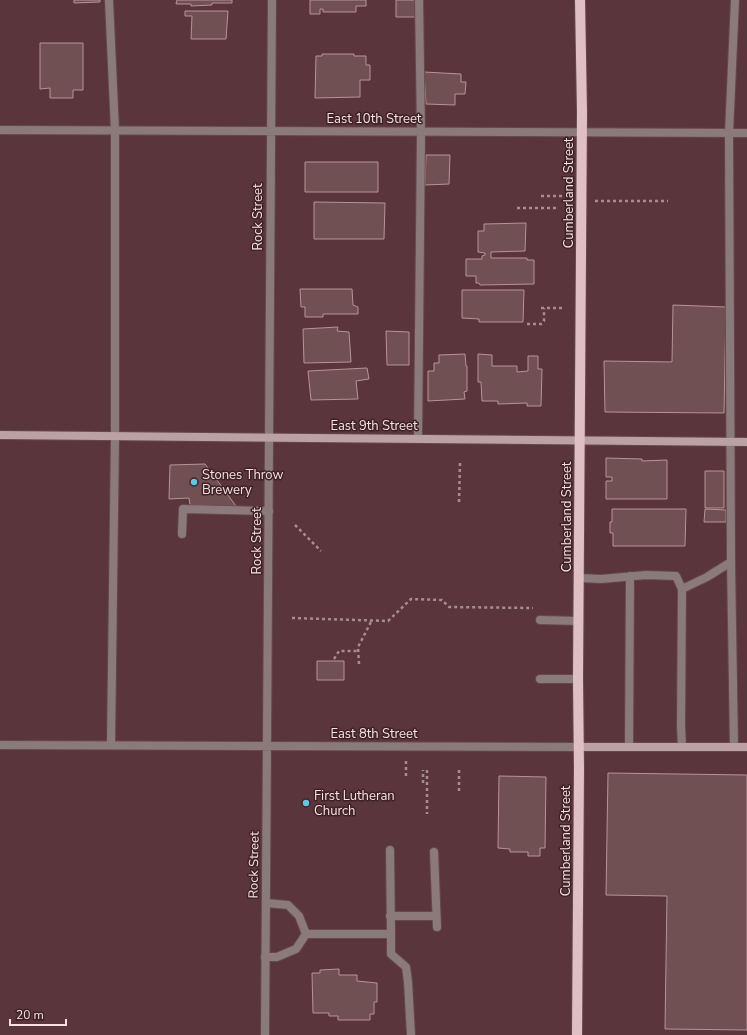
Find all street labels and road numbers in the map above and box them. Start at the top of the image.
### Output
street label: East 10th Street [327,110,422,128]
street label: Cumberland Street [560,137,578,248]
street label: Rock Street [249,183,267,251]
street label: East 9th Street [331,417,418,435]
street label: Cumberland Street [558,461,576,572]
street label: Rock Street [248,507,266,575]
street label: East 8th Street [331,725,418,743]
street label: Cumberland Street [557,785,575,896]
street label: Rock Street [244,831,264,899]

